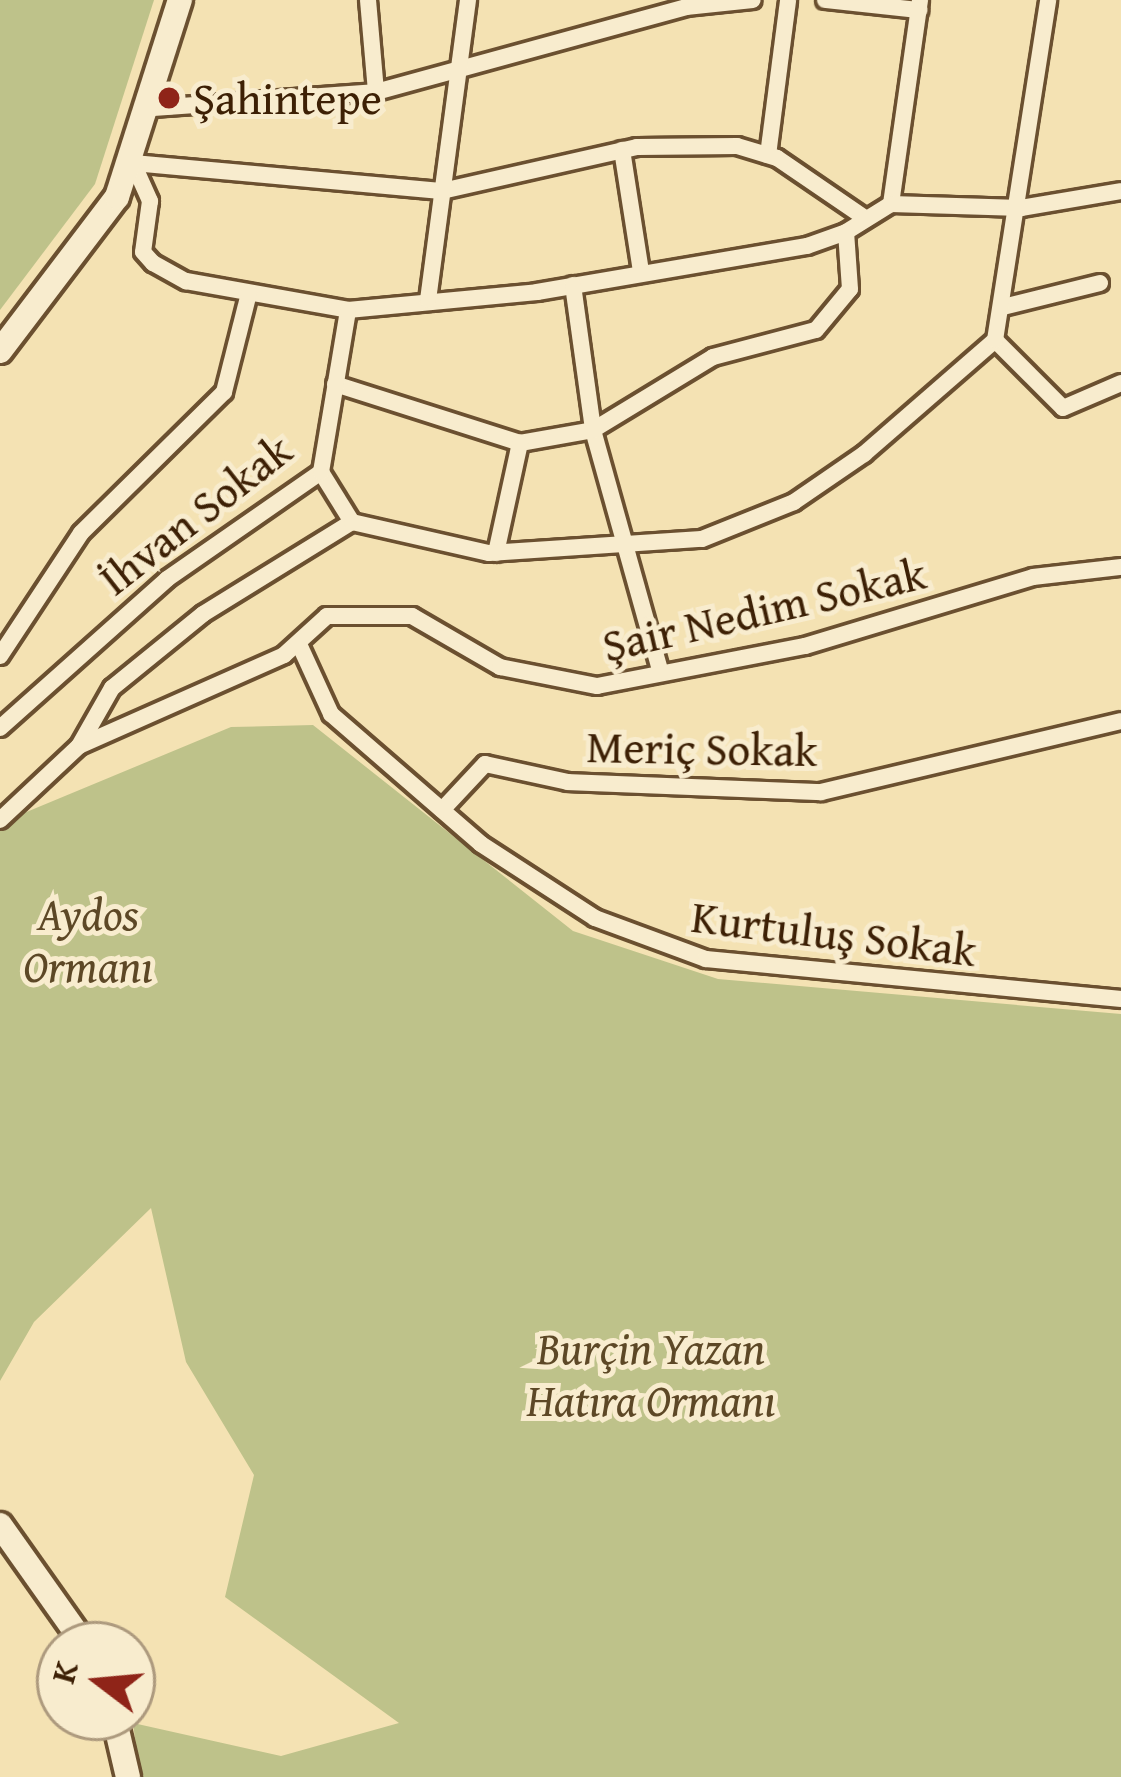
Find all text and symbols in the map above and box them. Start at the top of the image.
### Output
place label: Şahintepe [193,71,382,125]
marker: Şahintepe [156,85,182,111]
street label: İhvan Sokak [88,422,302,606]
street label: Şair Nedim Sokak [597,546,931,672]
street label: Meriç Sokak [586,719,818,777]
park label: Aydos Ormanı [23,887,153,993]
street label: Kurtuluş Sokak [689,889,979,977]
park label: Burçin Yazan Hatıra Ormanı [526,1321,776,1427]
north arrow [36,1621,156,1741]
text: K [38,1655,90,1689]

